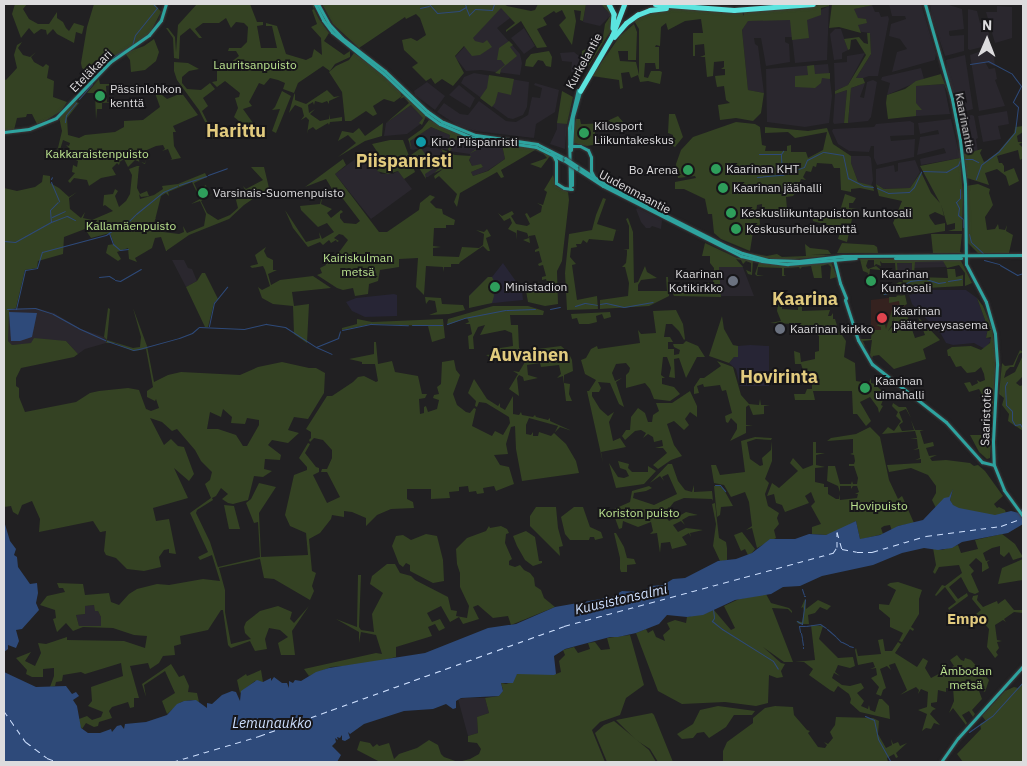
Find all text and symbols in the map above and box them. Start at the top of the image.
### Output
north arrow [962,15,1012,65]
text: N [982,16,992,34]
street label: Kurkelantie [563,31,605,91]
street label: Eteläkaari [67,47,115,95]
park label: Lauritsanpuisto [213,58,297,72]
place label: Pässinlohkon kenttä [110,82,181,110]
marker: Pässinlohkon kenttä [94,90,106,102]
street label: Kaarinantie [952,91,978,155]
place label: Kilosport Liikuntakeskus [594,119,674,147]
district label: Harittu [206,120,266,142]
marker: Kilosport Liikuntakeskus [578,127,590,139]
place label: Kino Piispanristi [431,135,518,149]
marker: Kino Piispanristi [415,136,427,148]
park label: Kakkaraistenpuisto [45,147,149,161]
district label: Piispanristi [356,150,452,172]
place label: Kaarinan KHT [726,162,799,176]
place label: Bo Arena [629,163,678,177]
marker: Kaarinan KHT [710,163,722,175]
marker: Bo Arena [682,164,694,176]
street label: Uudenmaantie [597,167,673,217]
place label: Kaarinan jäähalli [733,181,822,195]
marker: Kaarinan jäähalli [717,182,729,194]
place label: Varsinais-Suomenpuisto [213,186,344,200]
marker: Varsinais-Suomenpuisto [197,187,209,199]
place label: Keskusliikuntapuiston kuntosali [741,206,912,220]
marker: Keskusliikuntapuiston kuntosali [725,207,737,219]
park label: Kallamäenpuisto [86,219,176,233]
place label: Keskusurheilukenttä [746,222,857,236]
marker: Keskusurheilukenttä [730,223,742,235]
park label: Kairiskulman metsä [323,251,393,279]
place label: Kaarinan Kotikirkko [669,267,723,295]
place label: Kaarinan Kuntosali [881,267,932,295]
marker: Kaarinan Kotikirkko [727,275,739,287]
marker: Kaarinan Kuntosali [865,275,877,287]
place label: Ministadion [505,280,567,294]
marker: Ministadion [489,281,501,293]
district label: Kaarina [772,288,838,310]
place label: Kaarinan pääterveysasema [893,304,988,332]
marker: Kaarinan pääterveysasema [875,311,889,325]
place label: Kaarinan kirkko [790,322,873,336]
marker: Kaarinan kirkko [774,323,786,335]
district label: Auvainen [489,344,569,366]
district label: Hovirinta [740,366,818,388]
place label: Kaarinan uimahalli [875,374,924,402]
marker: Kaarinan uimahalli [859,382,871,394]
street label: Saaristotie [978,388,994,446]
park label: Hovipuisto [850,499,908,513]
park label: Koriston puisto [598,506,680,520]
water label: Kuusistonsalmi [573,580,669,618]
district label: Empo [947,610,987,628]
park label: Ämbodan metsä [940,664,992,692]
water label: Lemunaukko [232,715,312,731]

